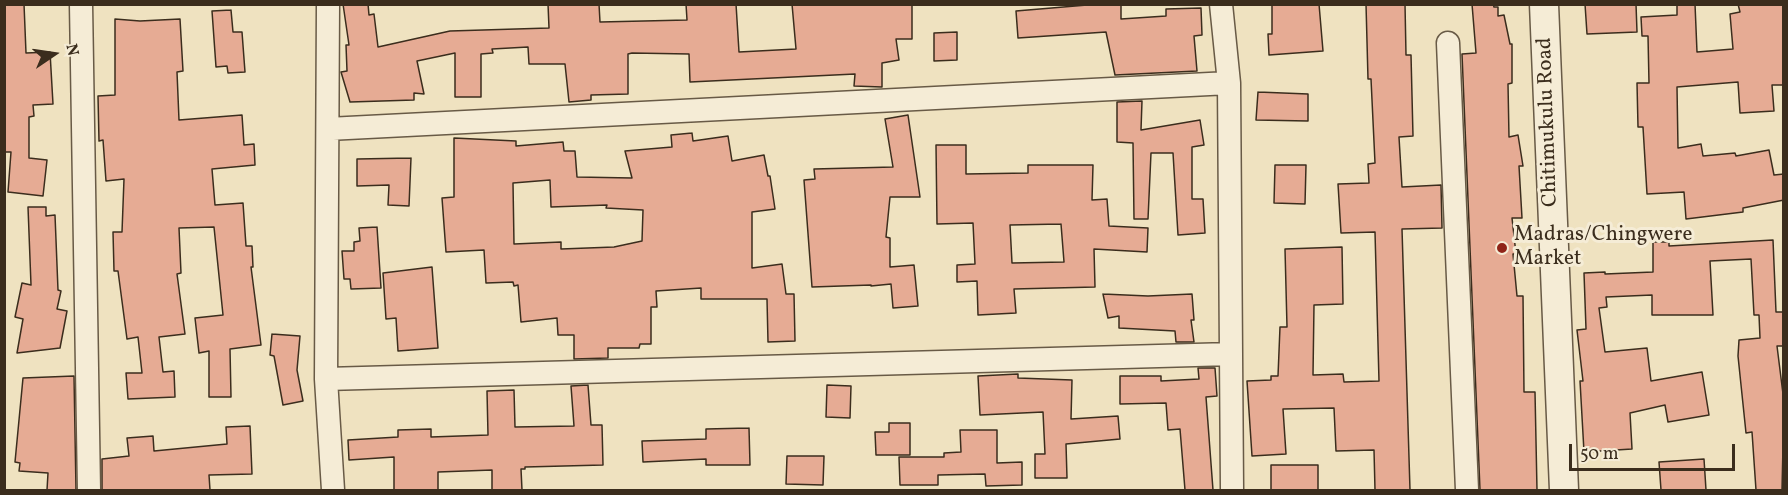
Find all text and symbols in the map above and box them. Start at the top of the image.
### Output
north arrow [24,24,84,84]
street label: Chitimukulu Road [1533,37,1565,207]
text: N [60,42,84,58]
place label: Madras/Chingwere Market [1514,223,1692,273]
marker: Madras/Chingwere Market [1495,241,1509,255]
scale bar [1572,432,1738,470]
text: 50 m [1580,442,1619,467]

